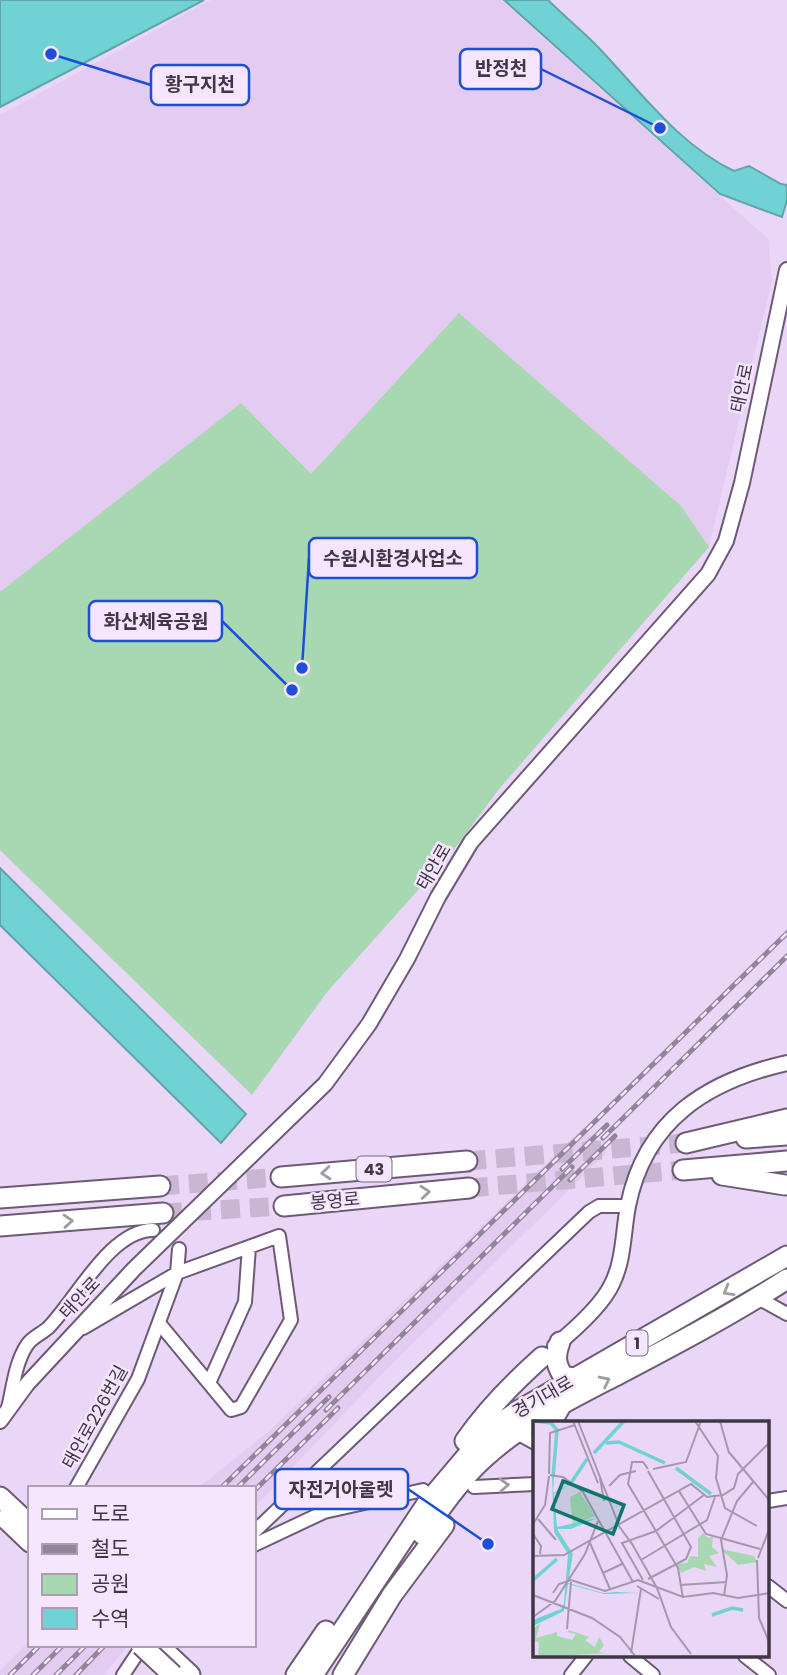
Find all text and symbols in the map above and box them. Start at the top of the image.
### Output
callout: 반정천 [460,49,541,89]
text: 반정천 [475,55,527,82]
callout: 황구지천 [151,65,249,105]
text: 황구지천 [165,71,235,98]
street label: 태안로 [724,361,759,415]
callout: 수원시환경사업소 [309,538,477,578]
text: 수원시환경사업소 [323,545,463,572]
callout: 화산체육공원 [89,601,222,641]
text: 화산체육공원 [104,608,208,635]
street label: 태안로 [410,839,457,895]
road number: 43 [356,1156,392,1182]
one-way arrow [320,1165,331,1180]
one-way arrow [420,1185,431,1200]
street label: 봉영로 [309,1186,361,1215]
one-way arrow [63,1214,74,1229]
street label: 태안로 [54,1271,106,1324]
one-way arrow [723,1283,736,1296]
road number: 1 [626,1330,648,1356]
street label: 태안로226번길 [56,1360,133,1473]
street label: 경기대로 [508,1369,578,1424]
one-way arrow [598,1375,610,1389]
inset map [533,1421,770,1658]
callout: 자전거아울렛 [275,1469,408,1509]
text: 자전거아울렛 [289,1476,393,1503]
one-way arrow [499,1478,510,1493]
legend [28,1486,256,1647]
text: 도로 [91,1499,130,1528]
text: 철도 [91,1534,130,1563]
text: 공원 [91,1569,130,1598]
text: 수역 [91,1604,130,1633]

